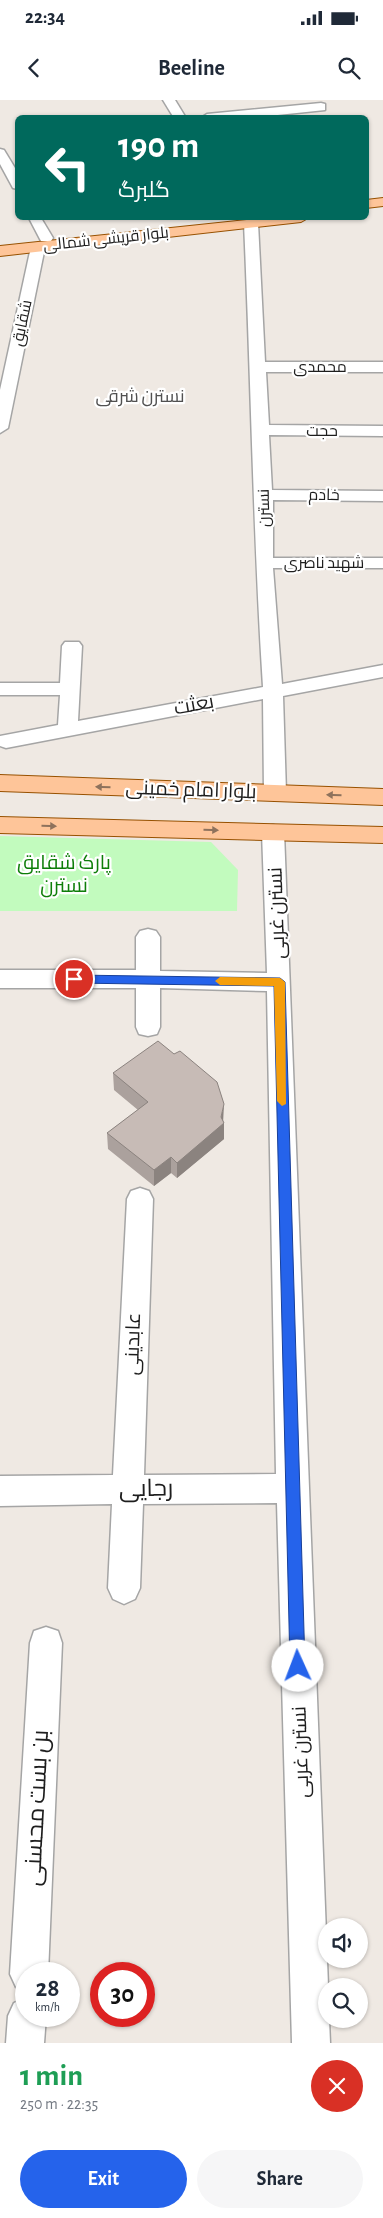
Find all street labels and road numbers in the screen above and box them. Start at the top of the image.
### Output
street label: بلوار قریشی شمالی [42,223,170,256]
street label: شقایق [8,298,37,348]
street label: محمدی [293,359,347,377]
street label: حجت [306,423,338,440]
street label: خادم [308,487,340,506]
street label: نسترن [256,489,274,527]
street label: شهید ناصری [284,554,364,573]
street label: بعثت [172,692,216,718]
street label: بلوار امام خمینی [125,778,257,805]
street label: نسترن غربی [265,867,291,959]
street label: عابدینی [122,1312,146,1376]
street label: رجایی [119,1477,173,1502]
street label: نسترن غربی [289,1706,315,1798]
street label: بن بست محسنی [21,1729,54,1887]

